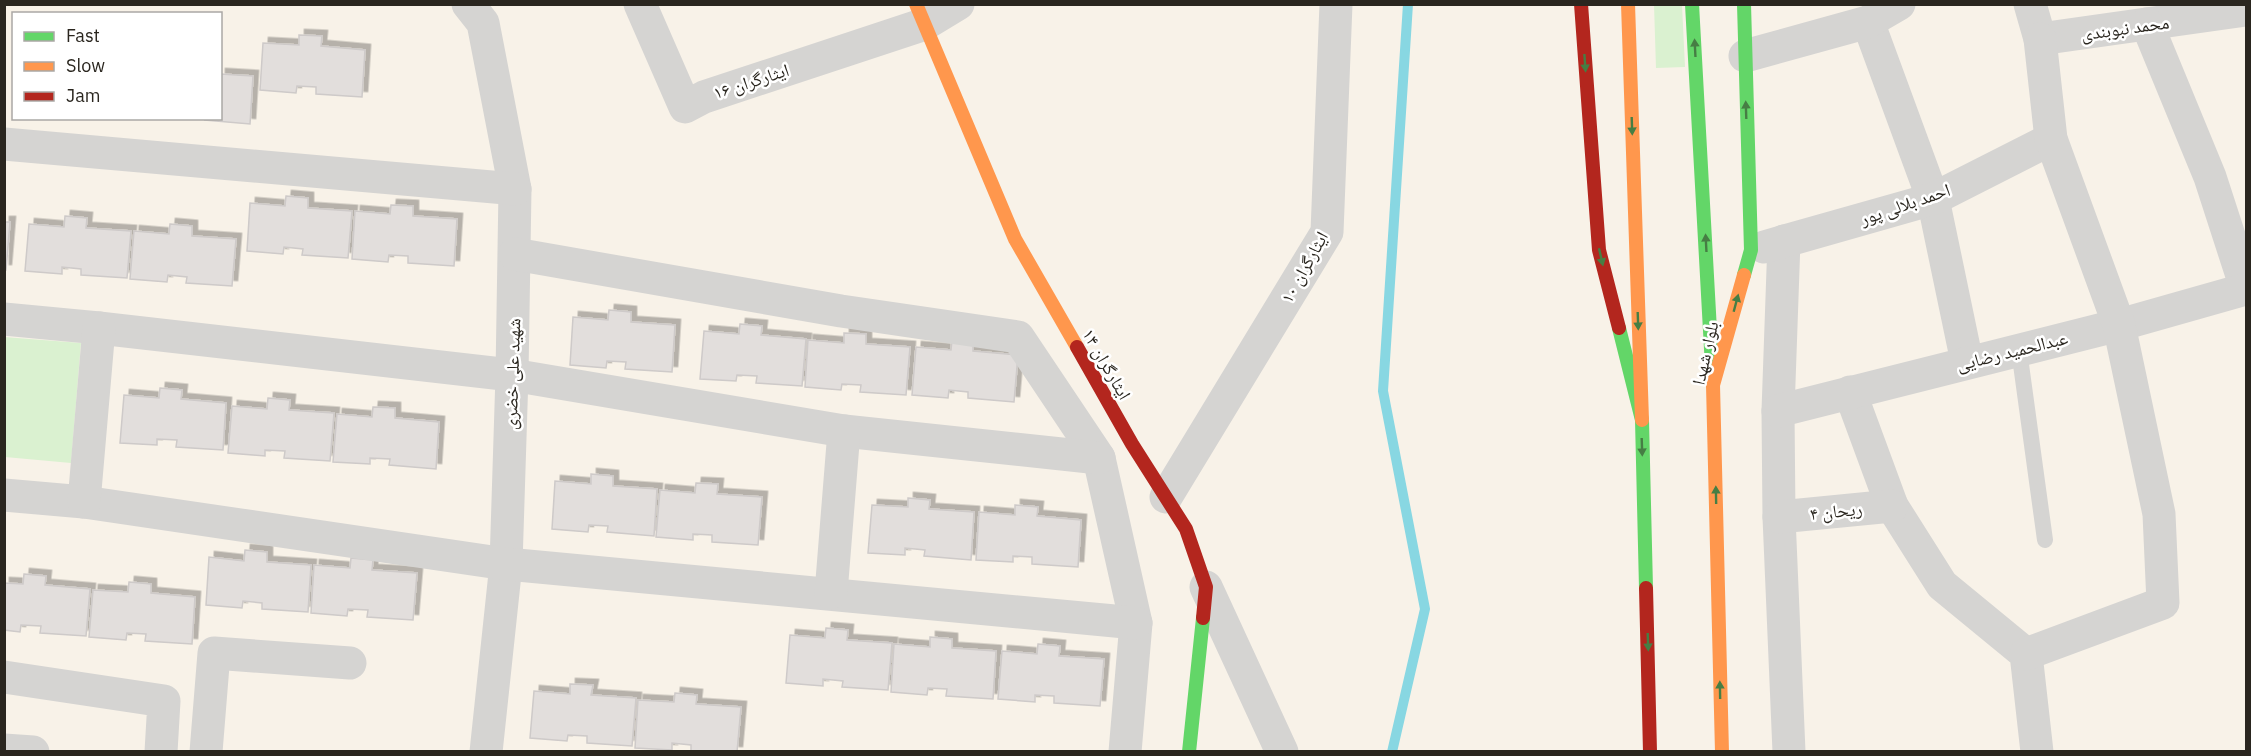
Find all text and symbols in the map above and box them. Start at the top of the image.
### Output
street label: محمد نبوبندی [2079,10,2171,46]
legend [12,12,222,120]
text: Fast [66,24,100,47]
one-way arrow [1690,39,1699,58]
one-way arrow [1581,53,1590,72]
text: Slow [66,54,105,77]
street label: ایثارگران ۱۶ [710,58,792,104]
text: Jam [66,84,101,107]
one-way arrow [1742,100,1751,119]
one-way arrow [1627,116,1636,135]
street label: احمد بلالی پور [1856,178,1953,231]
street label: ایثارگران ۱۰ [1275,227,1333,307]
one-way arrow [1701,233,1710,252]
one-way arrow [1597,248,1606,267]
one-way arrow [1732,294,1741,312]
one-way arrow [1634,311,1643,330]
street label: شهید علی خضری [499,318,525,430]
street label: بلوار شهدا [1687,319,1724,387]
street label: ایثارگران ۱۴ [1077,324,1137,404]
street label: عبدالحمید رضایی [1954,326,2070,376]
one-way arrow [1638,438,1647,457]
one-way arrow [1711,485,1721,504]
street label: ریحان ۴ [1809,497,1863,525]
one-way arrow [1643,633,1652,652]
one-way arrow [1716,680,1725,699]

